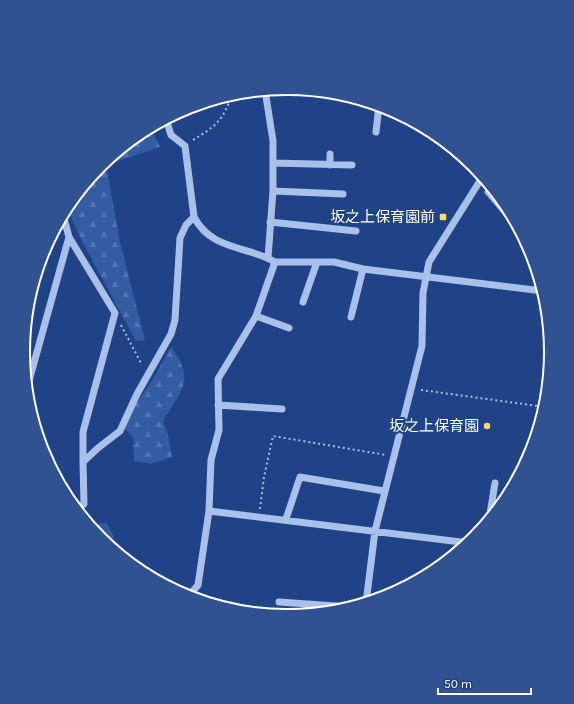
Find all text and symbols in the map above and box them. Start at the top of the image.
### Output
place label: 坂之上保育園前 [330,208,435,226]
marker: 坂之上保育園前 [438,212,448,222]
place label: 坂之上保育園 [389,417,479,435]
marker: 坂之上保育園 [482,421,492,431]
scale bar [438,670,531,696]
text: 50 m [444,677,472,691]

